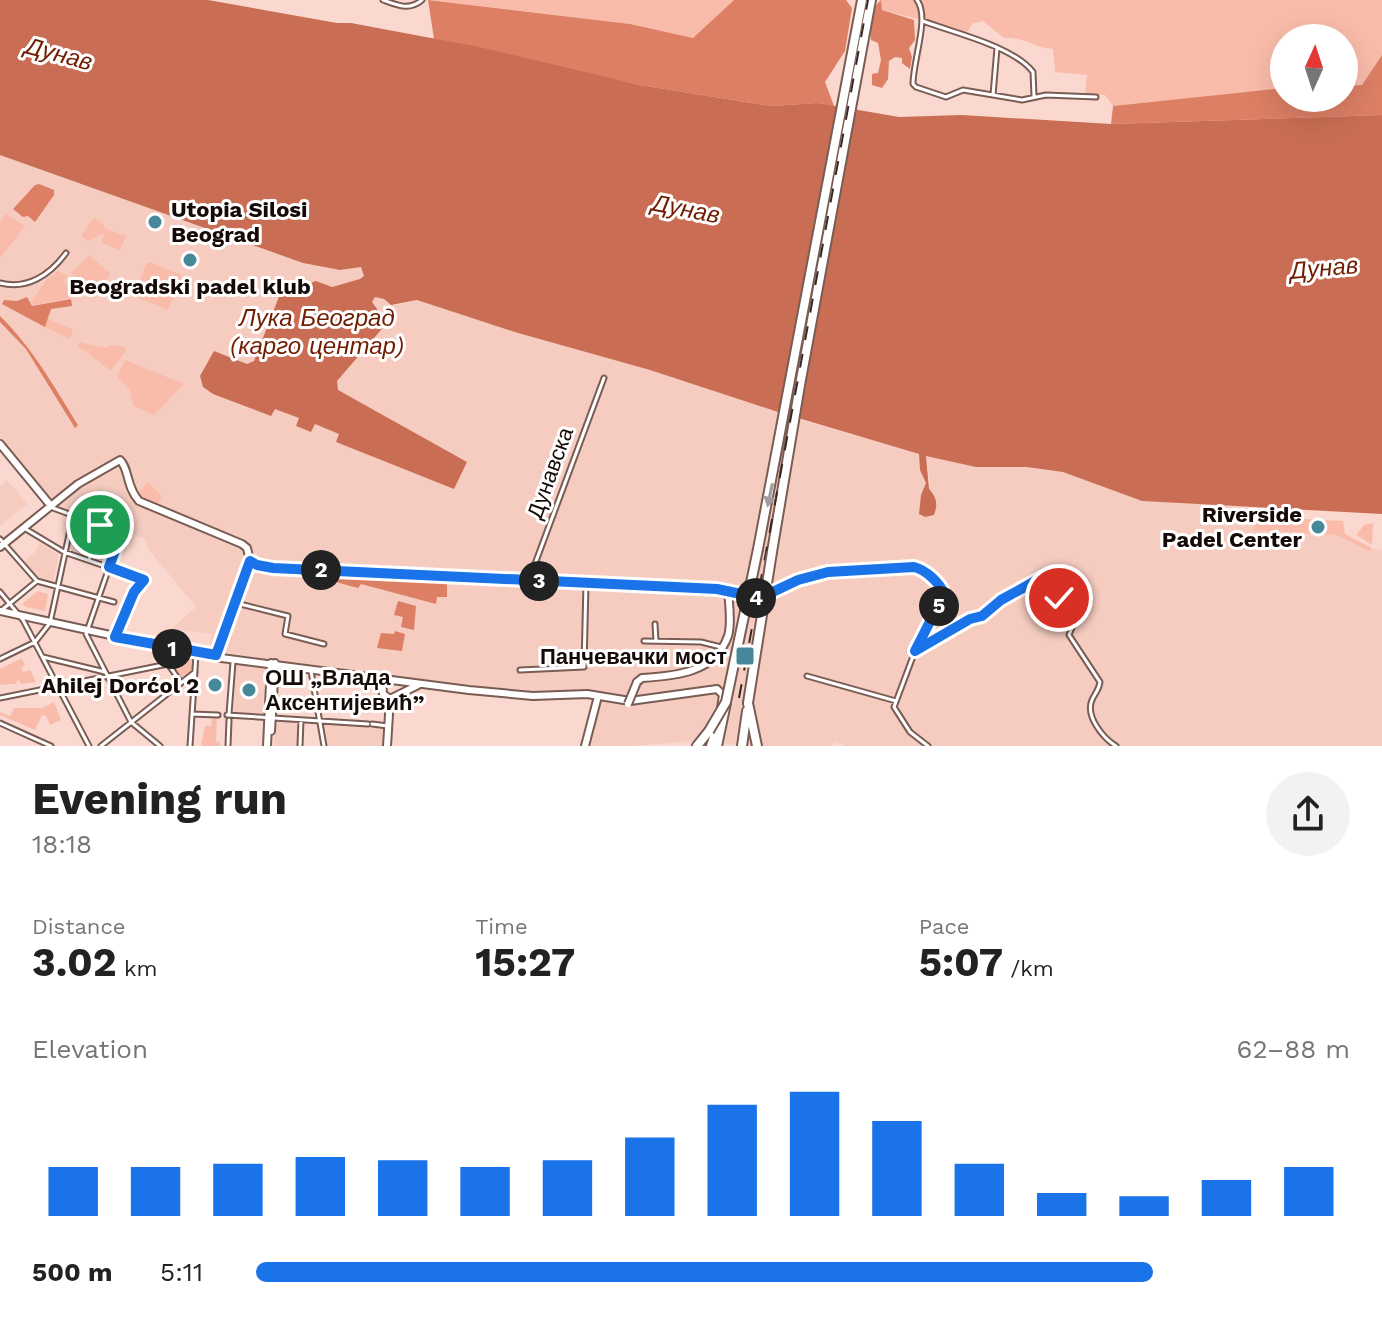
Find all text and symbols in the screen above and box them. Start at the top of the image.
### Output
north arrow [1270,24,1358,112]
map controls [1270,24,1358,112]
water label: Дунав [20,31,96,76]
water label: Дунав [647,188,722,229]
place label: Utopia Silosi Beograd [171,197,307,247]
marker: Utopia Silosi Beograd [146,213,164,231]
marker: Beogradski padel klub [181,251,199,269]
water label: Дунав [1286,251,1359,285]
place label: Beogradski padel klub [69,274,311,299]
water label: Лука Београд (карго центар) [230,304,404,360]
street label: Дунавска [522,423,578,522]
one-way arrow [763,483,775,508]
pin [66,491,134,559]
place label: Riverside Padel Center [1162,502,1303,552]
icon: arrive [78,503,122,547]
marker: Riverside Padel Center [1309,518,1327,536]
pin: 2 [301,550,341,590]
text: 2 [314,557,328,582]
pin: 3 [519,561,559,601]
pin [1025,564,1093,632]
text: 3 [532,568,546,593]
icon: check [1037,576,1081,620]
pin: 4 [736,578,776,618]
text: 4 [749,585,763,610]
pin: 5 [919,586,959,626]
text: 5 [933,593,945,618]
pin: 1 [152,629,192,669]
text: 1 [167,636,177,661]
place label: Панчевачки мост [540,644,727,669]
marker: Панчевачки мост [734,645,756,667]
place label: ОШ „Влада Аксентијевић” [265,665,425,715]
place label: Ahilej Dorćol 2 [41,673,199,698]
marker: Ahilej Dorćol 2 [206,676,224,694]
marker: ОШ „Влада Аксентијевић” [240,681,258,699]
button: share [1266,772,1350,856]
text: Evening run [32,773,287,825]
text: 18:18 [32,829,92,859]
text: Distance [32,914,126,939]
text: Time [475,914,528,939]
text: Pace [919,914,970,939]
text: 3.02 [32,939,117,986]
text: 15:27 [475,939,575,986]
text: 5:07 [919,939,1003,986]
text: km [117,956,158,981]
text: /km [1003,956,1054,981]
text: Elevation [32,1034,148,1064]
text: 62–88 m [1237,1034,1350,1064]
text: 500 m [32,1257,113,1287]
text: 5:11 [160,1257,203,1287]

